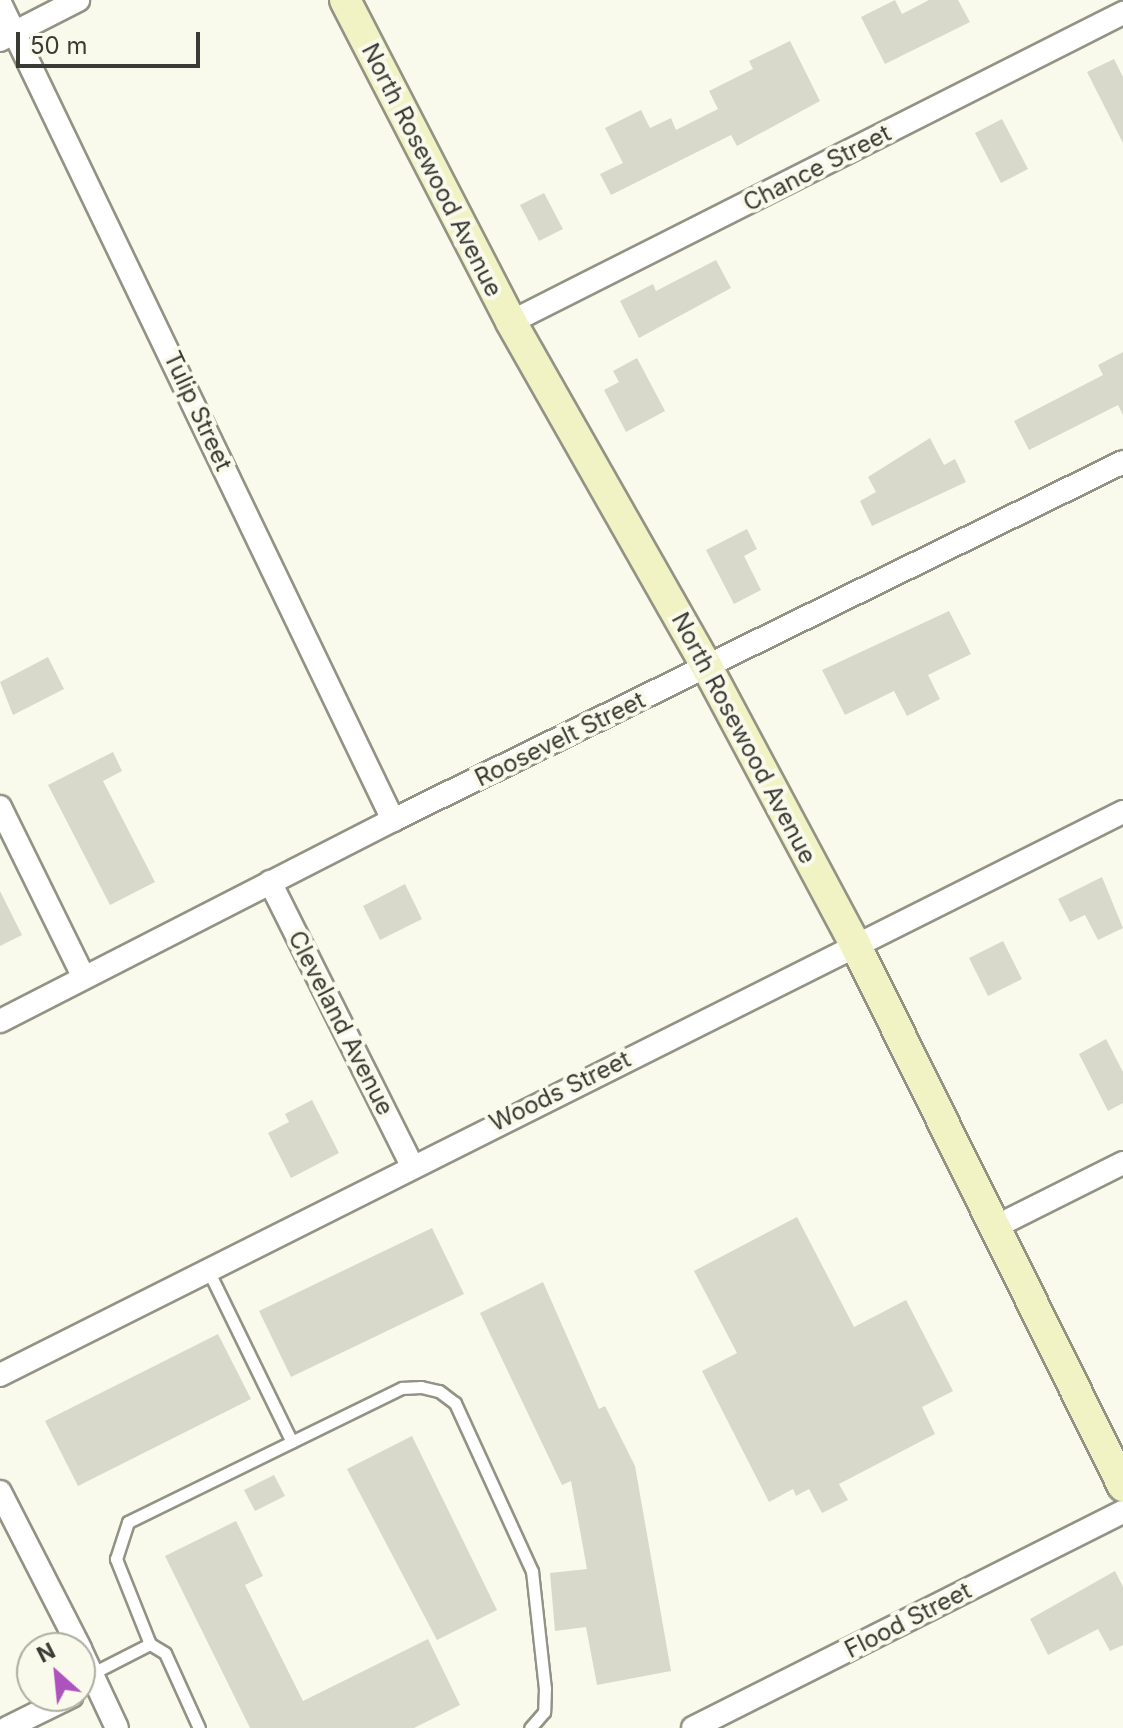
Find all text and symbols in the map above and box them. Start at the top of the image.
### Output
scale bar [20,16,204,66]
text: 50 m [30,31,88,60]
street label: North Rosewood Avenue [356,39,508,301]
street label: Chance Street [738,118,896,218]
street label: Tulip Street [158,347,238,475]
street label: North Rosewood Avenue [666,608,822,868]
street label: Roosevelt Street [470,685,650,793]
street label: Cleveland Avenue [282,926,400,1120]
street label: Woods Street [485,1045,635,1137]
street label: Flood Street [840,1576,976,1664]
north arrow [16,1632,96,1712]
text: N [33,1637,59,1668]

